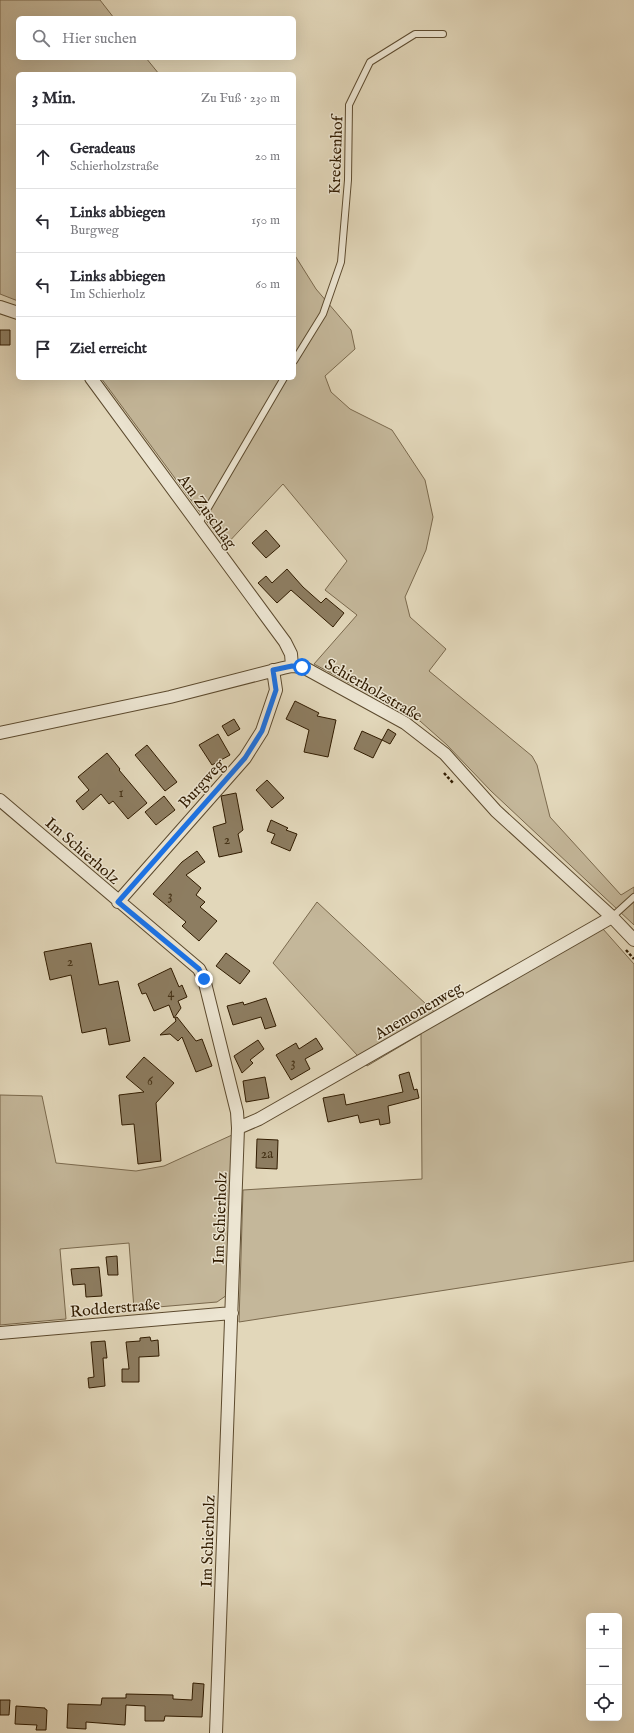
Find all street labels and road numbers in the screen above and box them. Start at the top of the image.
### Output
street label: Kreckenhof [326,112,348,195]
street label: Am Zuschlag [172,470,240,554]
street label: Schierholzstraße [321,655,425,727]
street label: Burgweg [175,755,230,813]
street label: Im Schierholz [40,814,123,889]
street label: Anemonenweg [371,978,467,1045]
street label: Im Schierholz [209,1171,233,1265]
street label: Rodderstraße [69,1295,161,1323]
street label: Im Schierholz [197,1494,221,1588]

